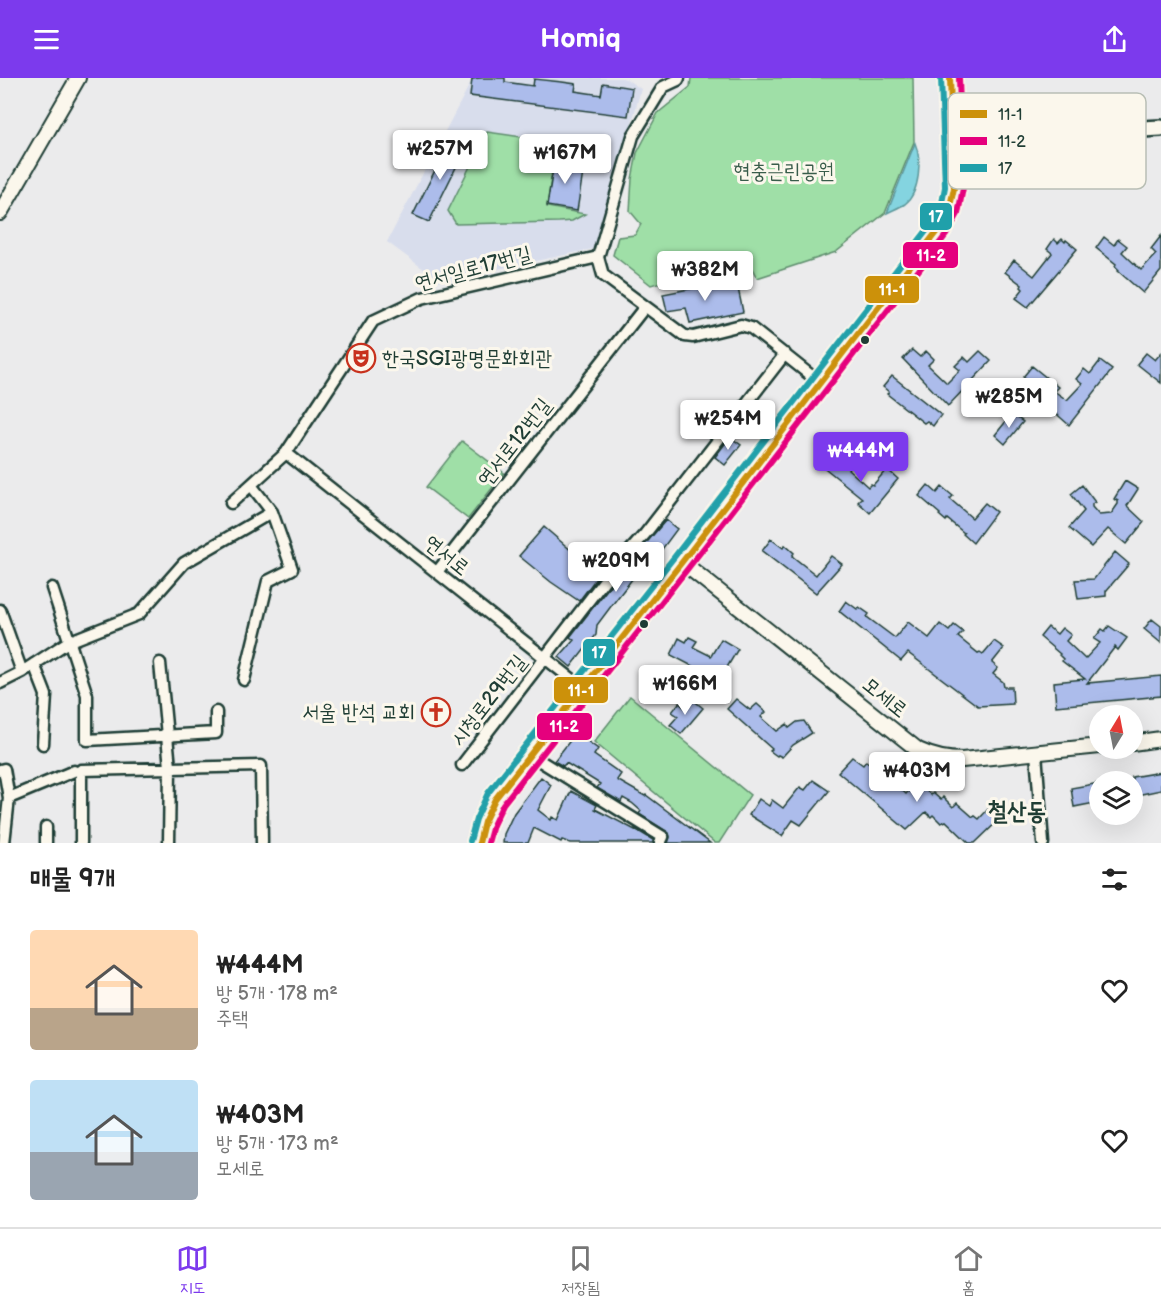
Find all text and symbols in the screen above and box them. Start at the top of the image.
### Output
icon: menu [30,23,63,56]
text: Homiq [540,23,621,55]
icon: share [1098,23,1131,56]
legend [948,93,1146,189]
text: 11-1 [998,106,1022,125]
pin: ₩257M [398,130,482,181]
text: 11-2 [998,133,1026,152]
pin: ₩167M [523,134,607,185]
text: ₩257M [407,137,473,161]
text: ₩167M [533,141,597,165]
park label: 현충근린공원 [733,159,835,184]
text: 17 [998,160,1012,179]
line badge: 17 [919,202,953,231]
text: 17 [928,208,944,227]
street label: 연서일로17번길 [412,241,534,296]
line badge: 11-2 [902,241,959,269]
text: 11-2 [916,247,946,266]
pin: ₩382M [663,251,747,302]
text: ₩382M [671,258,739,282]
line badge: 11-1 [864,275,920,304]
text: 11-1 [879,281,905,300]
unlabelled marker [859,334,871,346]
theatre icon: 한국SGI광명문화회관 [345,342,377,374]
place label: 한국SGI광명문화회관 [382,346,552,371]
pin: ₩285M [967,378,1051,429]
text: ₩285M [975,385,1043,409]
street label: 연서로12번길 [472,393,557,491]
pin: ₩254M [686,400,770,451]
text: ₩254M [694,407,762,431]
pin: ₩444M [819,432,903,483]
text: ₩444M [827,439,895,463]
street label: 연서로 [419,530,474,581]
pin: ₩209M [574,542,658,593]
text: ₩209M [582,549,650,573]
unlabelled marker [638,618,650,630]
line badge: 17 [582,638,616,667]
text: 17 [591,644,607,663]
street label: 시청로29번길 [445,650,532,751]
pin: ₩166M [643,665,727,716]
text: ₩166M [653,672,717,696]
street label: 모세로 [857,672,912,723]
line badge: 11-1 [553,676,609,704]
text: 11-1 [568,682,594,701]
church icon: 서울 반석 교회 [420,696,452,728]
place label: 서울 반석 교회 [302,700,415,725]
north arrow [1089,705,1143,759]
map controls [1089,705,1143,825]
line badge: 11-2 [536,712,593,741]
text: 11-2 [549,718,579,737]
pin: ₩403M [875,752,959,803]
text: ₩403M [883,759,951,783]
button: layers [1089,771,1143,825]
district label: 철산동 [988,797,1046,826]
icon: filters [1098,863,1131,896]
text: 매물 9개 [30,864,115,895]
text: ₩444M [216,950,304,981]
icon: home [78,954,150,1026]
icon: heart [1098,974,1131,1007]
text: 방 5개 · 178 m² [216,982,338,1006]
text: 주택 [216,1007,248,1031]
text: ₩403M [216,1100,304,1131]
icon: home [78,1104,150,1176]
icon: heart [1098,1124,1131,1157]
text: 방 5개 · 173 m² [216,1132,339,1156]
text: 모세로 [216,1157,264,1181]
tab: 지도 [176,1242,209,1298]
tab: 저장됨 [561,1242,600,1298]
tab: 홈 [952,1242,985,1298]

